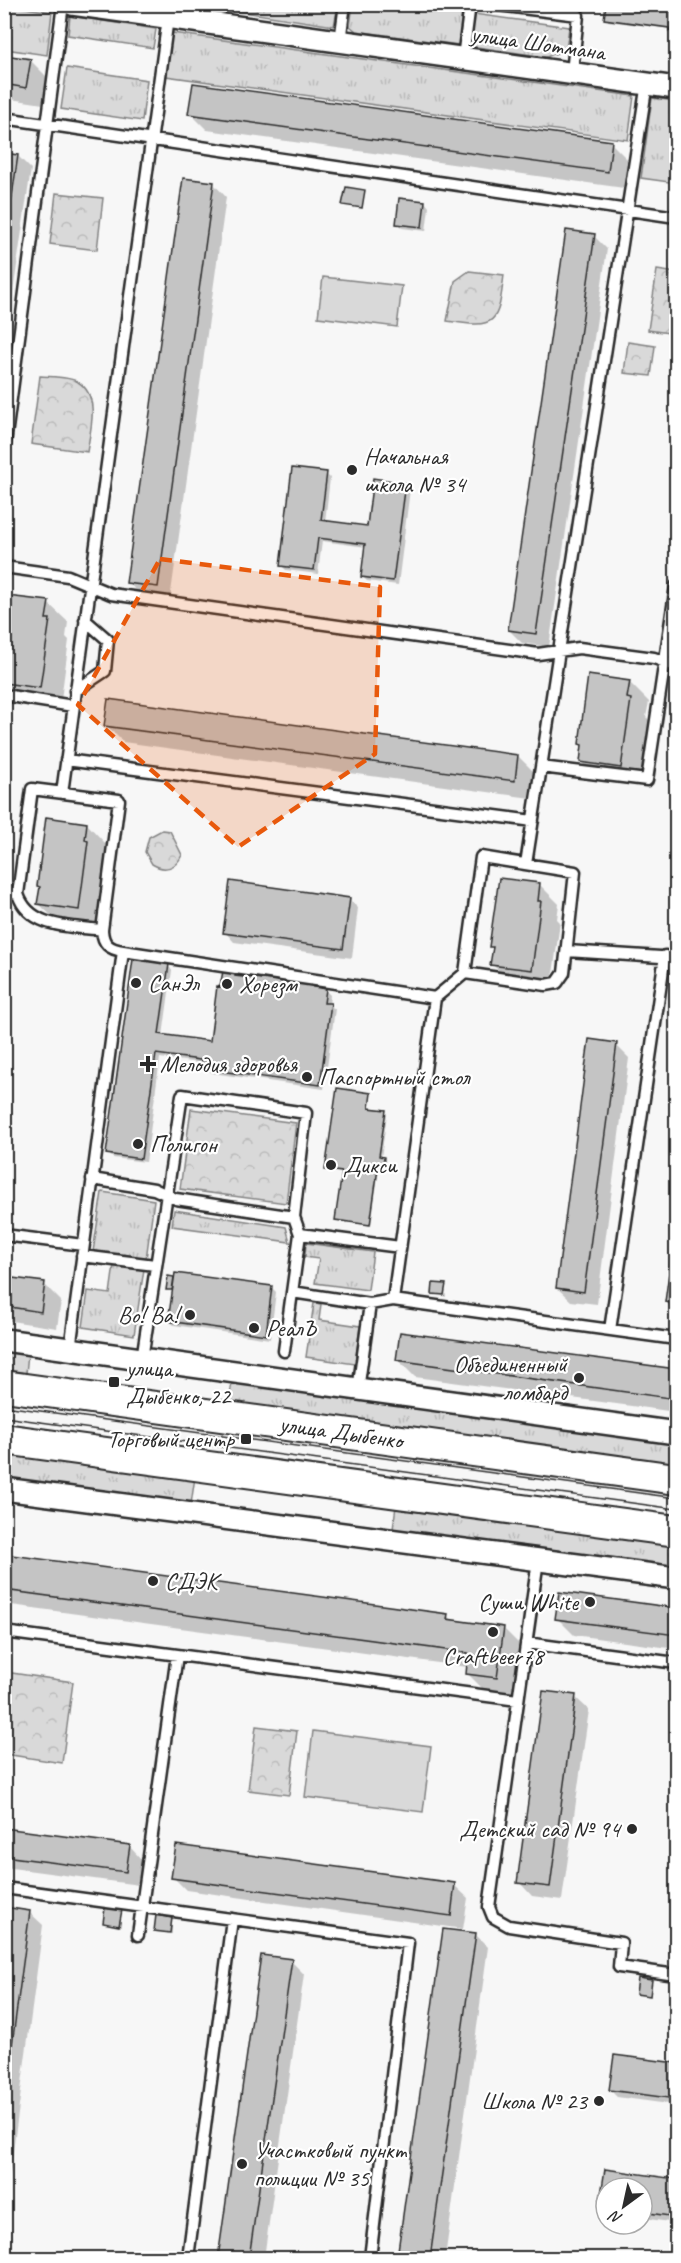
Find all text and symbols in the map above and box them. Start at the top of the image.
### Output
street label: улица Шотмана [467,18,609,68]
place label: Начальная школа № 34 [364,441,467,499]
marker: Начальная школа № 34 [345,463,359,477]
place label: СанЭл [148,968,201,998]
place label: Хорезм [239,969,298,999]
marker: СанЭл [129,976,143,990]
marker: Хорезм [220,977,234,991]
place label: Мелодия здоровья [160,1049,299,1079]
marker: Мелодия здоровья [141,1057,155,1071]
place label: Паспортный стол [319,1062,472,1092]
marker: Паспортный стол [300,1070,314,1084]
place label: Полигон [150,1129,219,1159]
marker: Полигон [131,1137,145,1151]
place label: Дикси [343,1150,398,1180]
marker: Дикси [324,1158,338,1172]
place label: Во! Ва! [118,1300,183,1330]
marker: Во! Ва! [183,1308,197,1322]
place label: РеалЪ [266,1313,318,1343]
marker: РеалЪ [247,1321,261,1335]
place label: Объединенный ломбард [454,1349,569,1407]
place label: улица Дыбенко, 22 [124,1353,232,1411]
marker: Объединенный ломбард [572,1371,586,1385]
marker: улица Дыбенко, 22 [107,1375,121,1389]
street label: улица Дыбенко [276,1408,407,1456]
place label: Торговый центр [107,1424,235,1454]
marker: Торговый центр [239,1432,253,1446]
place label: СДЭК [165,1566,223,1596]
marker: СДЭК [146,1574,160,1588]
place label: Суши White [478,1587,580,1617]
marker: Суши White [583,1595,597,1609]
marker: Craftbeer78 [486,1625,500,1639]
place label: Craftbeer78 [443,1641,545,1671]
place label: Детский сад № 94 [459,1814,622,1844]
marker: Детский сад № 94 [625,1822,639,1836]
place label: Школа № 23 [481,2086,589,2116]
marker: Школа № 23 [592,2094,606,2108]
place label: Участковый пункт полиции № 35 [254,2135,408,2193]
marker: Участковый пункт полиции № 35 [235,2157,249,2171]
north arrow [594,2176,654,2236]
text: N [604,2205,626,2229]

